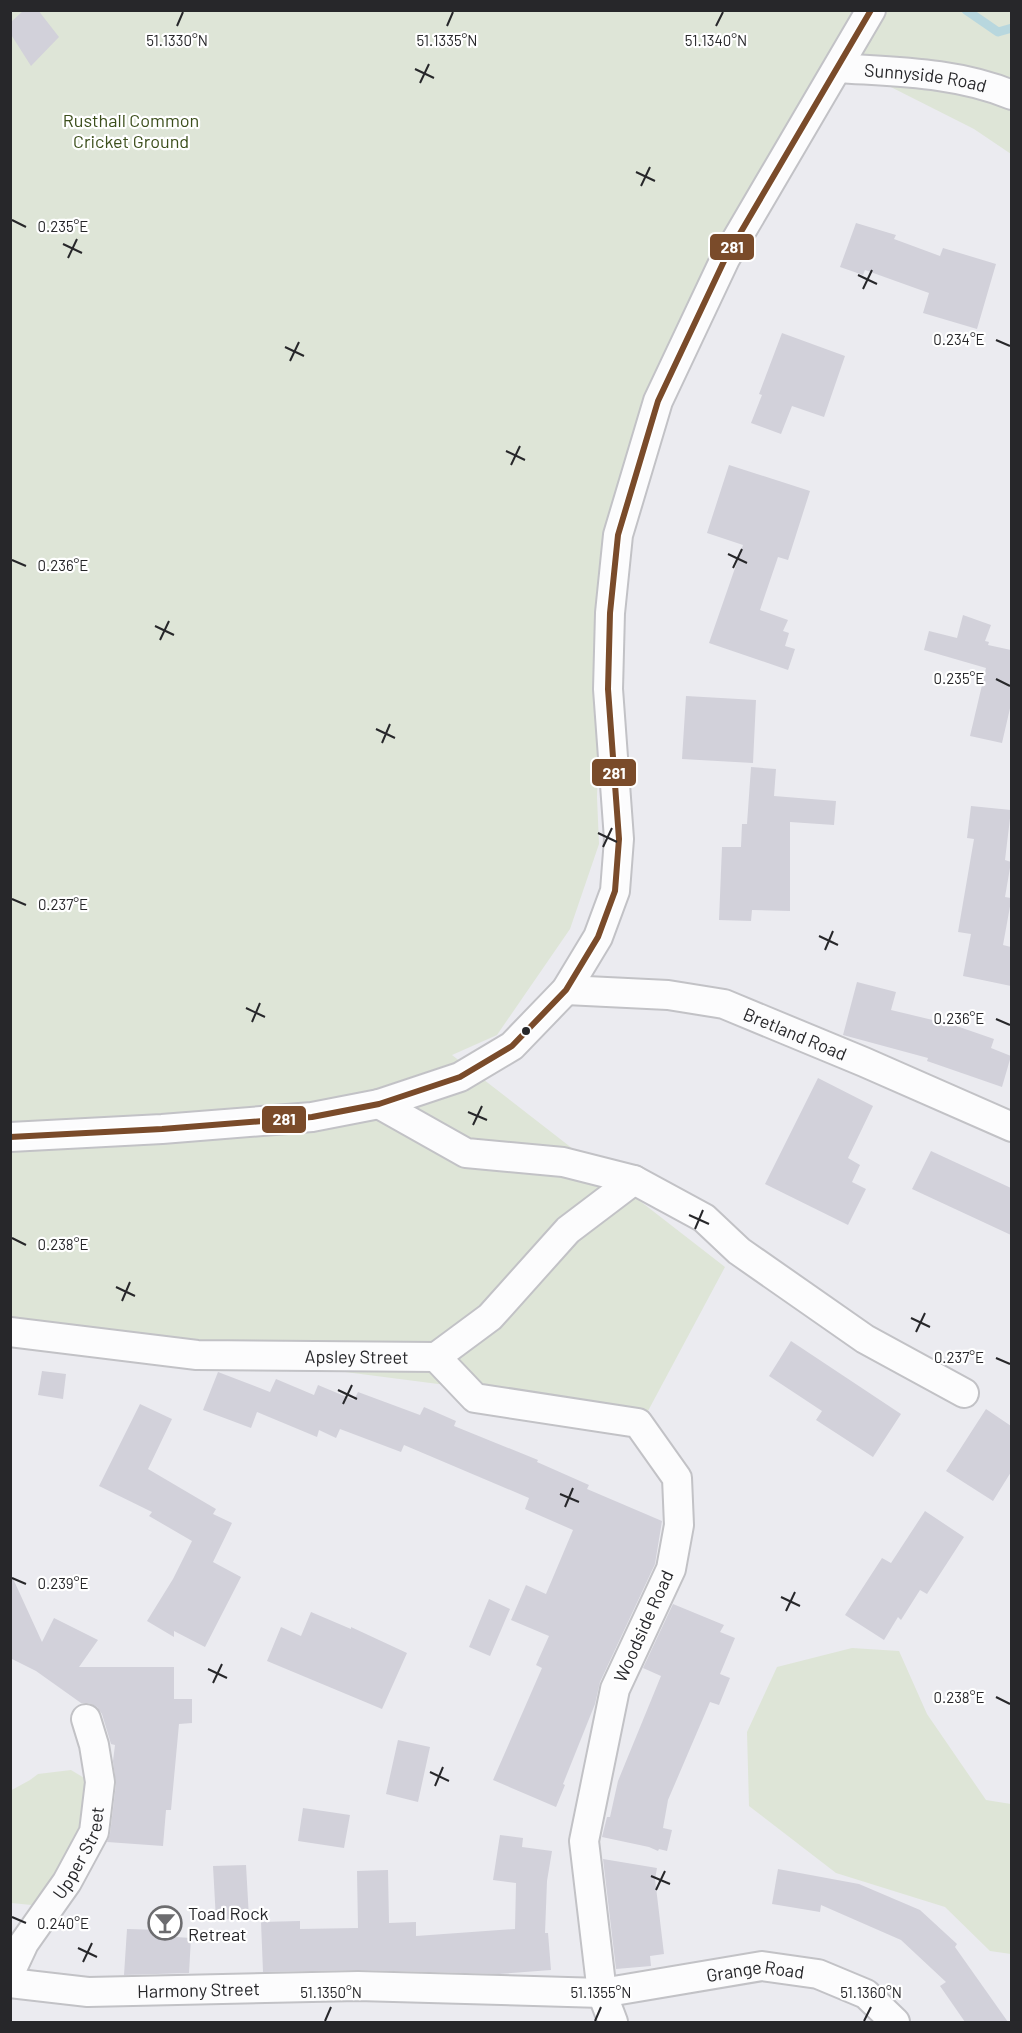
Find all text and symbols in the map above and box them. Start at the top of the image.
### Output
text: 51.1330°N [146,31,208,49]
text: 51.1335°N [417,31,477,49]
text: 51.1340°N [685,31,747,49]
street label: Sunnyside Road [864,59,989,96]
park label: Rusthall Common Cricket Ground [63,109,199,152]
text: 0.235°E [38,217,88,235]
line badge: 281 [709,233,755,261]
text: 281 [720,237,744,256]
text: 0.234°E [933,330,985,348]
text: 0.236°E [38,556,88,574]
text: 0.235°E [934,669,984,687]
line badge: 281 [591,758,637,787]
text: 281 [602,763,626,782]
text: 0.237°E [38,895,88,913]
street label: Bretland Road [740,1002,850,1065]
text: 0.236°E [934,1009,984,1027]
unlabelled marker [520,1025,532,1037]
line badge: 281 [261,1105,307,1134]
text: 281 [272,1109,296,1128]
text: 0.238°E [38,1235,88,1253]
street label: Apsley Street [304,1345,409,1368]
text: 0.237°E [934,1348,984,1366]
street label: Woodside Road [608,1567,678,1685]
text: 0.239°E [38,1574,88,1592]
text: 0.238°E [934,1688,984,1706]
street label: Upper Street [48,1805,108,1903]
place label: Toad Rock Retreat [188,1902,269,1945]
bar icon: Toad Rock Retreat [147,1905,183,1941]
text: 0.240°E [37,1914,89,1932]
street label: Grange Road [704,1955,806,1986]
street label: Harmony Street [137,1977,260,2002]
text: 51.1350°N [300,1983,362,2001]
text: 51.1355°N [571,1983,631,2001]
text: 51.1360°N [840,1983,902,2001]

